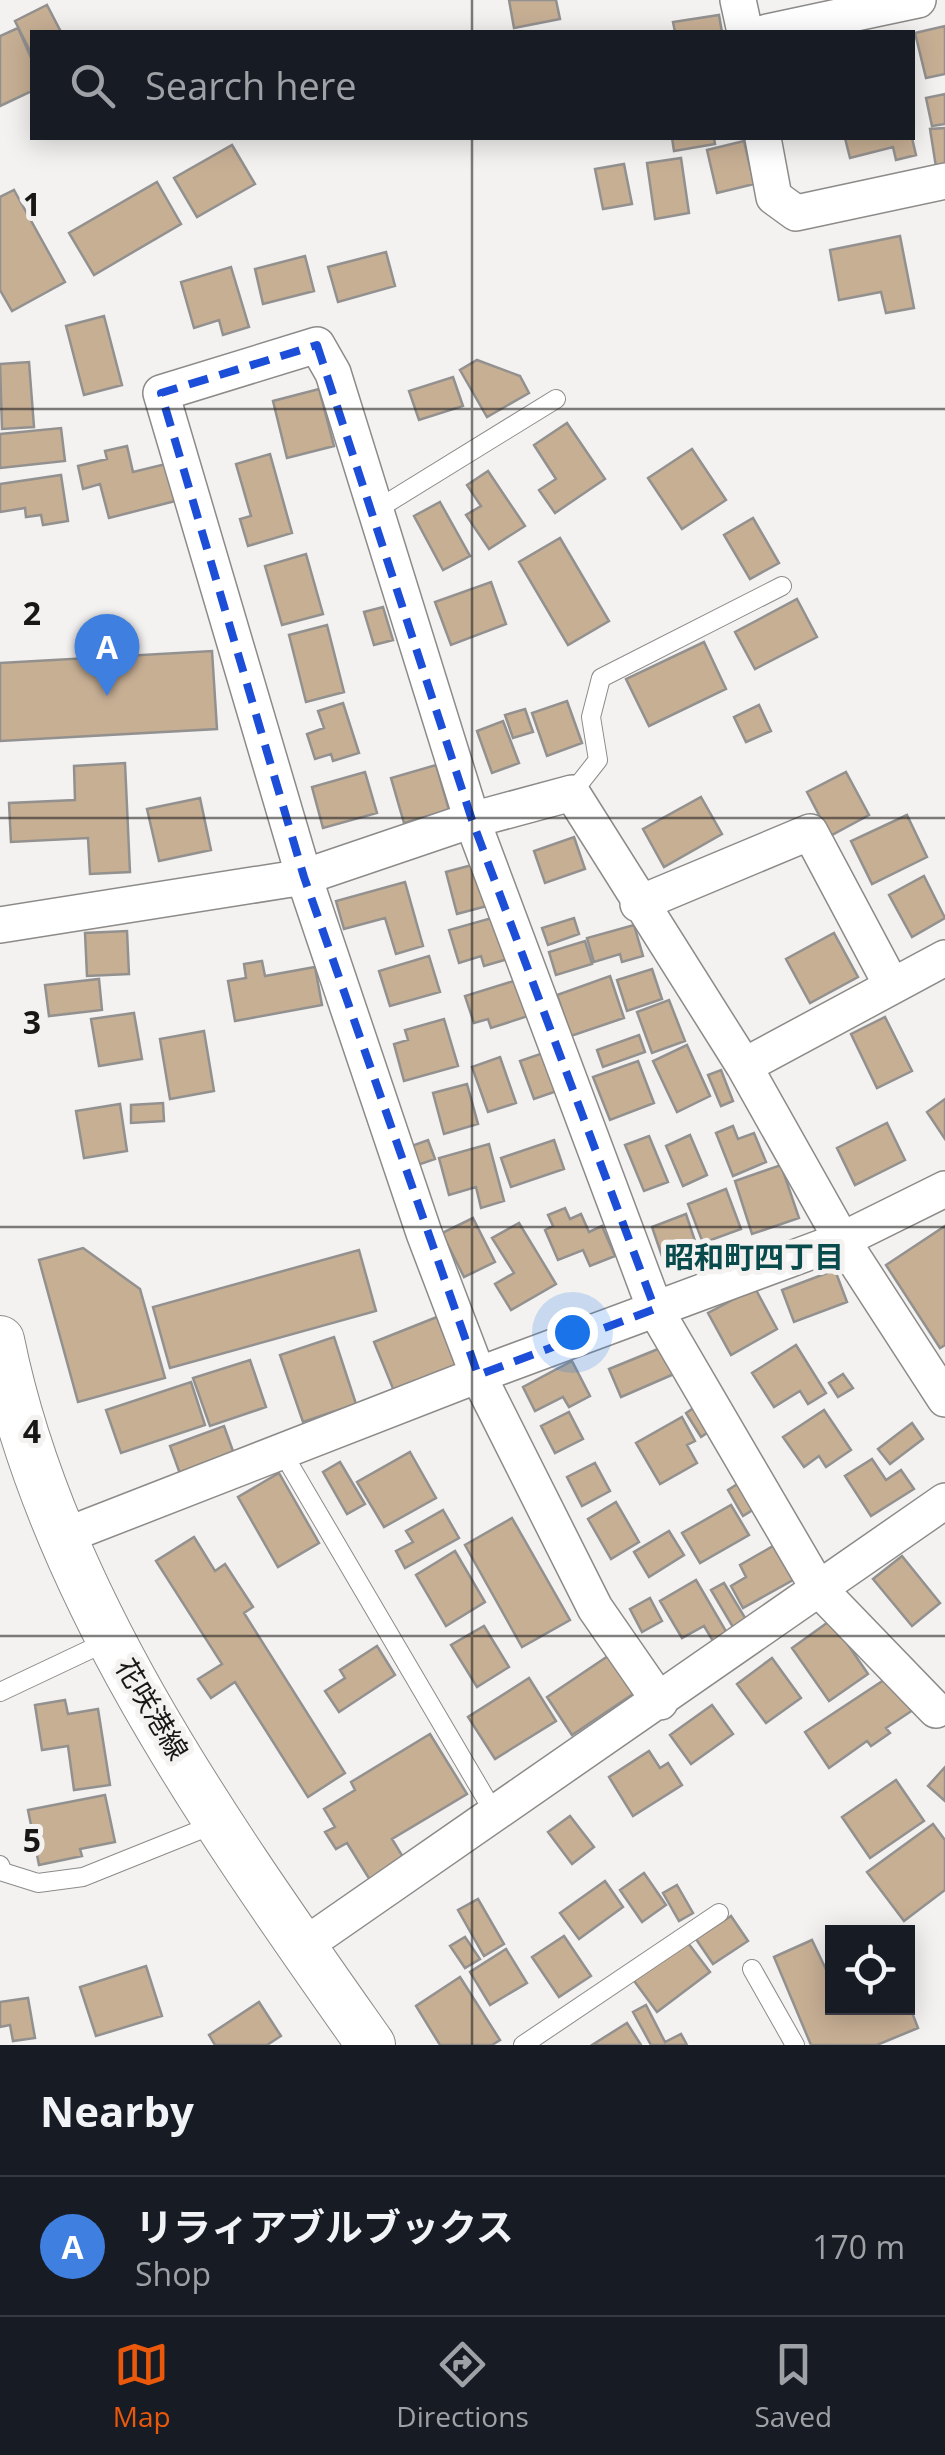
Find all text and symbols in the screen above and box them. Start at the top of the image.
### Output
search box [30,30,915,140]
icon: search [65,58,120,113]
text: Search here [145,59,357,111]
text: 1 [23,182,41,225]
text: 2 [23,591,41,634]
pin: A [74,614,140,696]
text: 3 [23,1000,41,1043]
district label: 昭和町四丁目 [664,1236,844,1277]
your location [547,1307,598,1358]
text: 4 [23,1409,41,1452]
street label: 花咲港線 [108,1651,198,1766]
text: 5 [23,1818,41,1861]
map controls [825,1925,915,2015]
button: locate [825,1925,915,2015]
text: Nearby [40,2082,194,2139]
text: リラィアブルブックス [135,2200,514,2252]
text: A [61,2225,84,2268]
text: 170 m [812,2225,905,2268]
text: Shop [135,2252,211,2295]
tab: Map [113,2337,171,2435]
tab: Directions [396,2337,529,2435]
tab: Saved [754,2337,832,2435]

